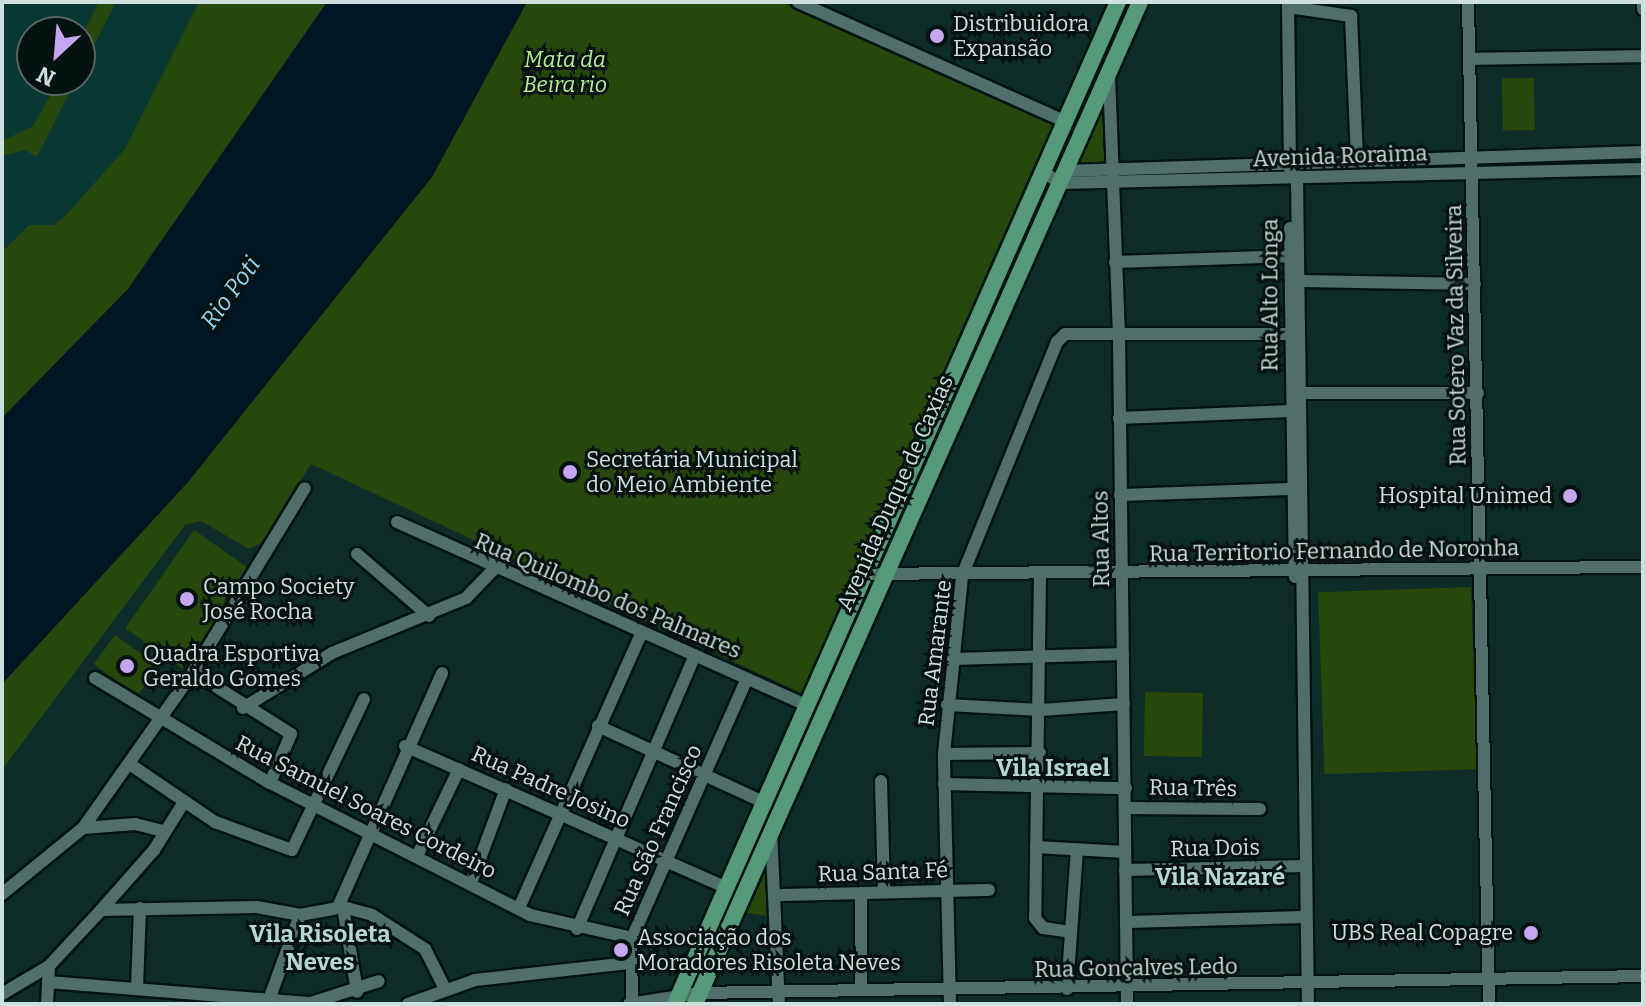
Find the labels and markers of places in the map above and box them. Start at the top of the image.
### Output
place label: Distribuidora Expansão [953,10,1089,62]
marker: Distribuidora Expansão [928,27,946,45]
place label: Secretária Municipal do Meio Ambiente [586,446,798,498]
marker: Secretária Municipal do Meio Ambiente [561,463,579,481]
place label: Hospital Unimed [1378,483,1552,509]
marker: Hospital Unimed [1559,485,1581,507]
place label: Campo Society José Rocha [203,573,354,624]
marker: Campo Society José Rocha [178,590,196,608]
place label: Quadra Esportiva Geraldo Gomes [143,640,320,692]
marker: Quadra Esportiva Geraldo Gomes [118,657,136,675]
place label: UBS Real Copagre [1331,920,1513,946]
marker: UBS Real Copagre [1520,922,1542,944]
place label: Associação dos Moradores Risoleta Neves [637,924,901,976]
marker: Associação dos Moradores Risoleta Neves [612,941,630,959]

